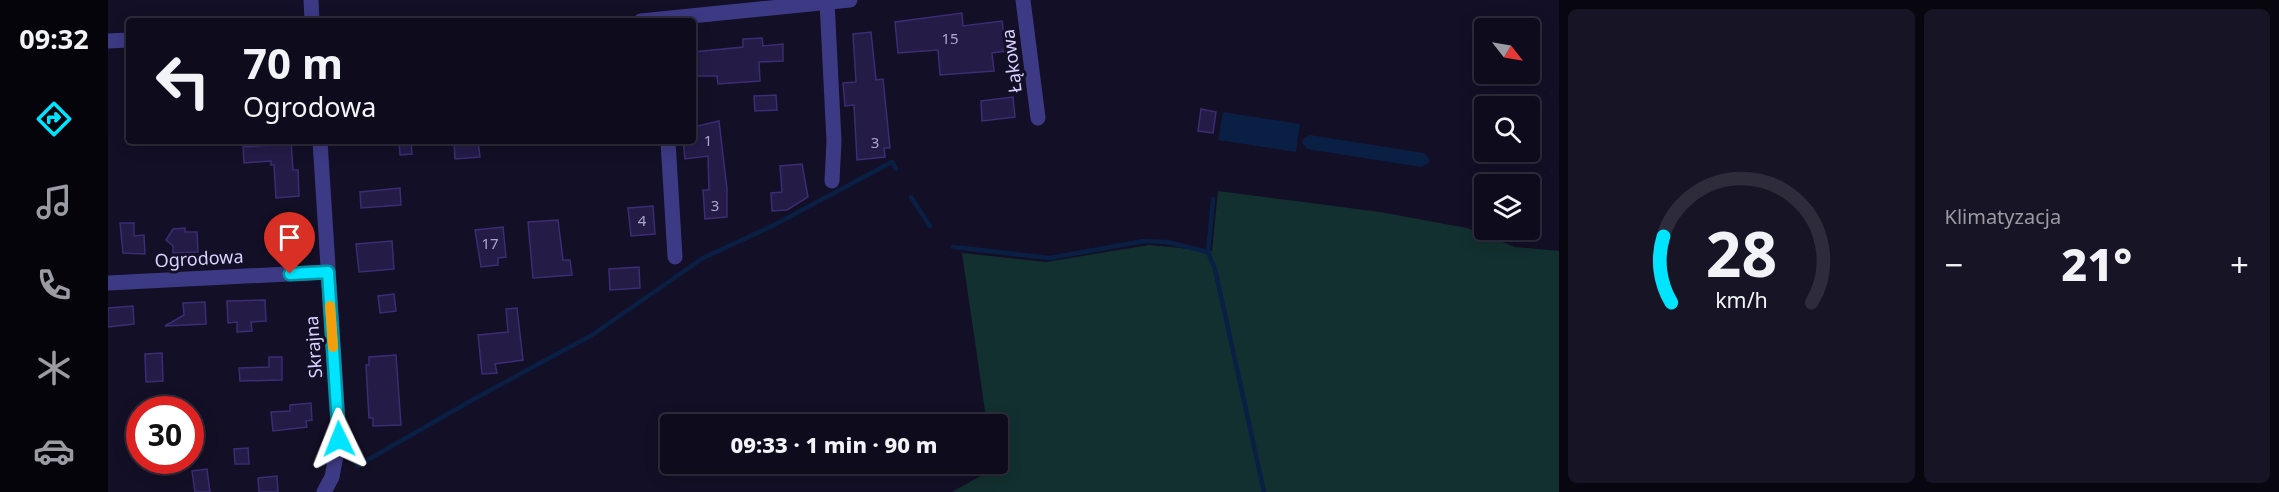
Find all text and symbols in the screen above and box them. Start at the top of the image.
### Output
north arrow [1474,18,1540,84]
map controls [1474,18,1540,240]
text: 09:32 [19,20,89,57]
house number: 15 [941,28,959,48]
street label: Łąkowa [995,28,1027,94]
text: 70 m [243,34,343,91]
icon: left [144,42,222,120]
text: Ogrodowa [243,88,376,125]
button: search [1474,96,1540,162]
icon: directions [33,98,75,140]
house number: 1 [704,130,712,150]
house number: 3 [871,132,879,152]
button: layers [1474,174,1540,240]
icon: music [33,181,75,223]
house number: 3 [711,195,719,215]
text: Klimatyzacja [1945,203,2061,230]
house number: 4 [638,210,647,230]
text: 28 [1706,210,1777,295]
pin [264,212,315,274]
icon: arrive [273,221,306,254]
house number: 17 [481,233,499,253]
text: 21° [2061,233,2132,294]
text: − [1945,242,1963,287]
text: + [2230,242,2249,287]
street label: Ogrodowa [154,244,244,272]
icon: phone [33,264,75,306]
text: km/h [1715,285,1768,314]
street label: Skrajna [299,315,327,379]
icon: climate [33,347,75,389]
speed limit sign: 30 [126,396,204,474]
position arrow [307,407,371,471]
text: 09:33 · 1 min · 90 m [731,429,937,459]
icon: car [33,430,75,472]

